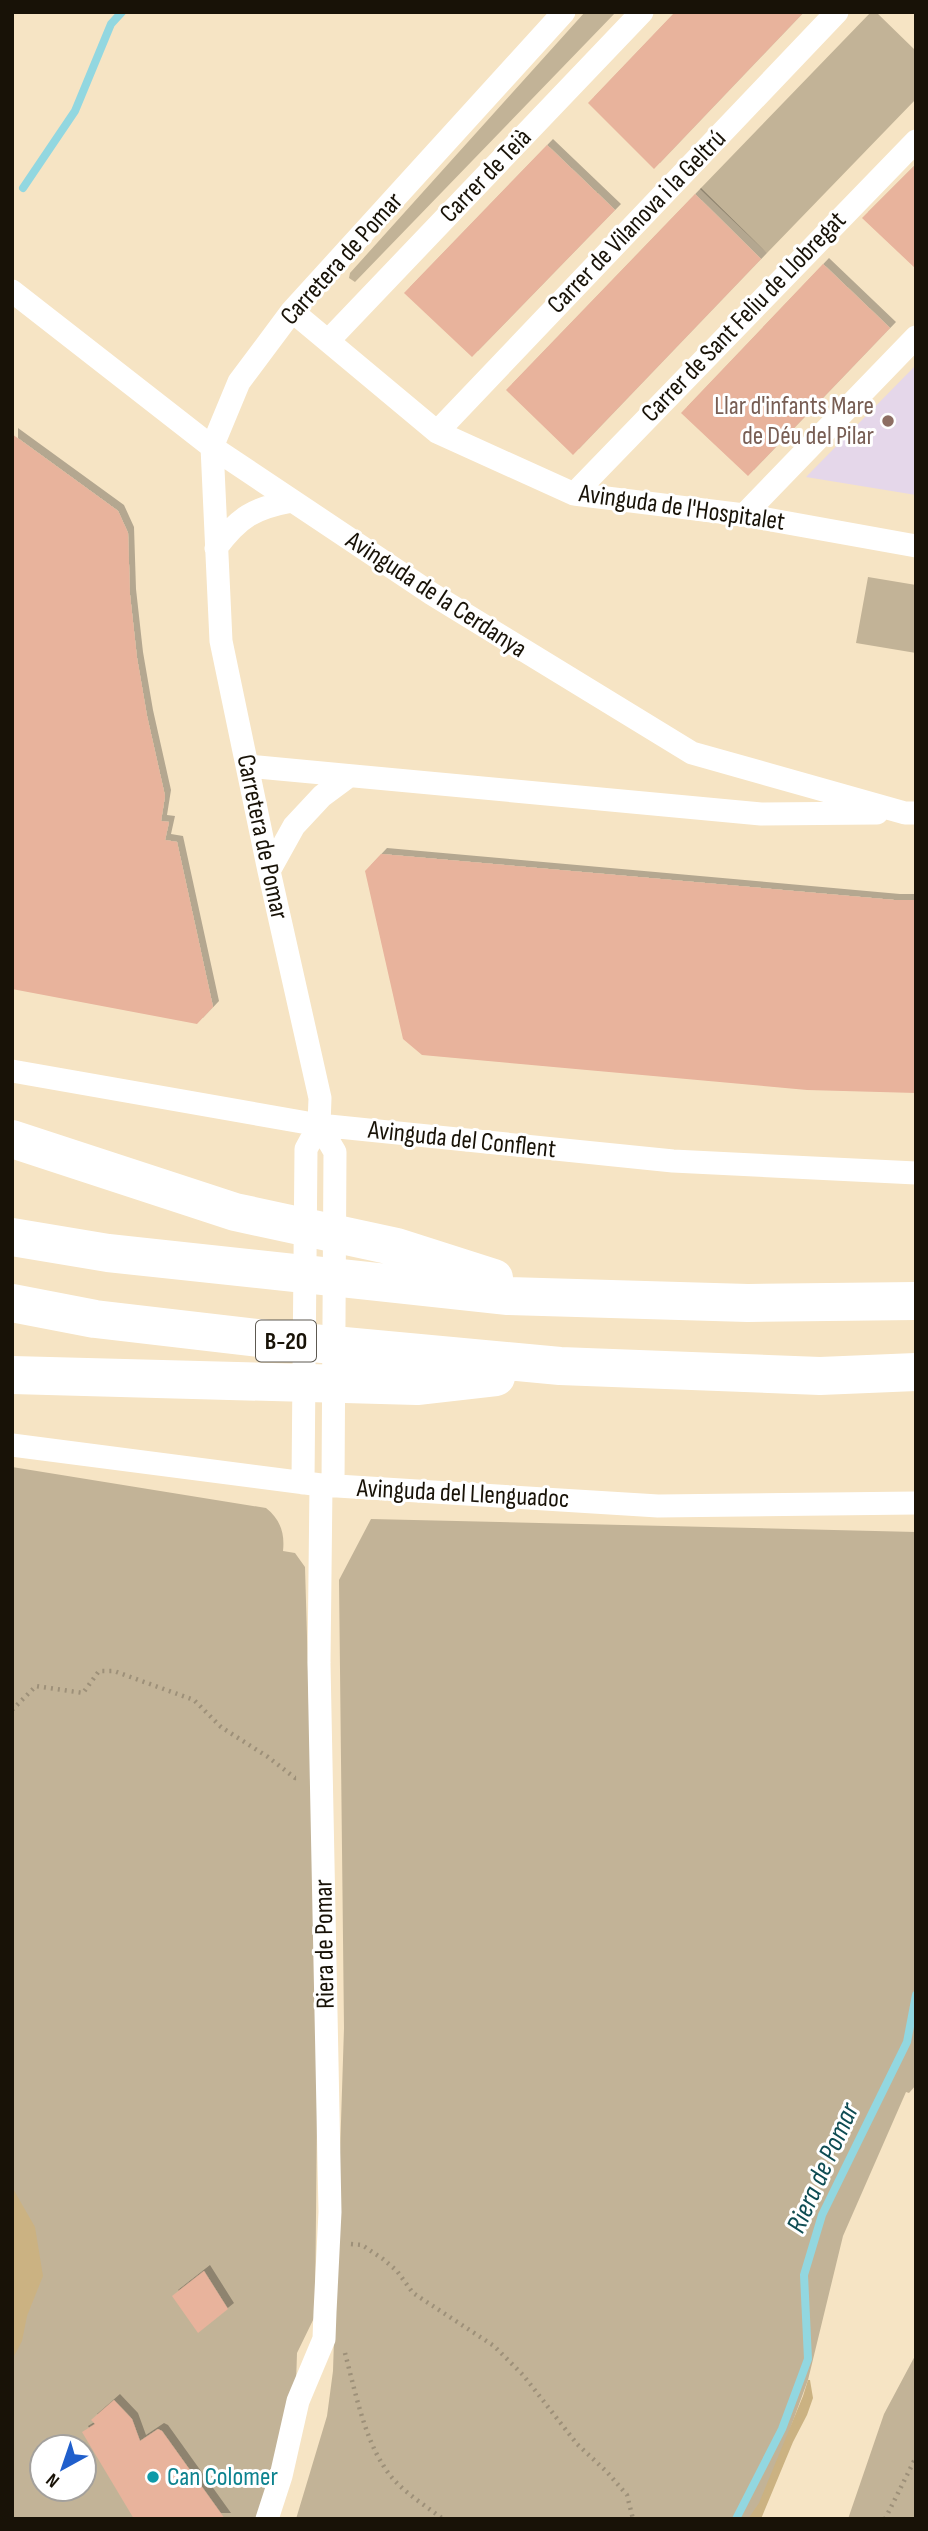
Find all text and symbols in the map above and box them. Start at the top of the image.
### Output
street label: Carrer de Teià [434,123,538,229]
street label: Carrer de Vilanova i la Geltrú [541,124,733,320]
street label: Carretera de Pomar [274,186,410,332]
street label: Carrer de Sant Feliu de Llobregat [635,205,853,429]
place label: Llar d'infants Mare de Déu del Pilar [714,391,875,452]
marker: Llar d'infants Mare de Déu del Pilar [880,413,896,429]
street label: Avinguda de l'Hospitalet [576,478,787,538]
street label: Avinguda de la Cerdanya [339,525,532,665]
street label: Carretera de Pomar [229,752,295,923]
street label: Avinguda del Conflent [366,1115,558,1165]
road number: B-20 [256,1321,316,1362]
street label: Avinguda del Llenguadoc [355,1473,570,1515]
street label: Riera de Pomar [308,1878,342,2009]
water label: Riera de Pomar [780,2097,867,2238]
north arrow [28,2433,98,2503]
place label: Can Colomer [167,2462,278,2493]
text: N [42,2468,64,2492]
marker: Can Colomer [145,2469,161,2485]

